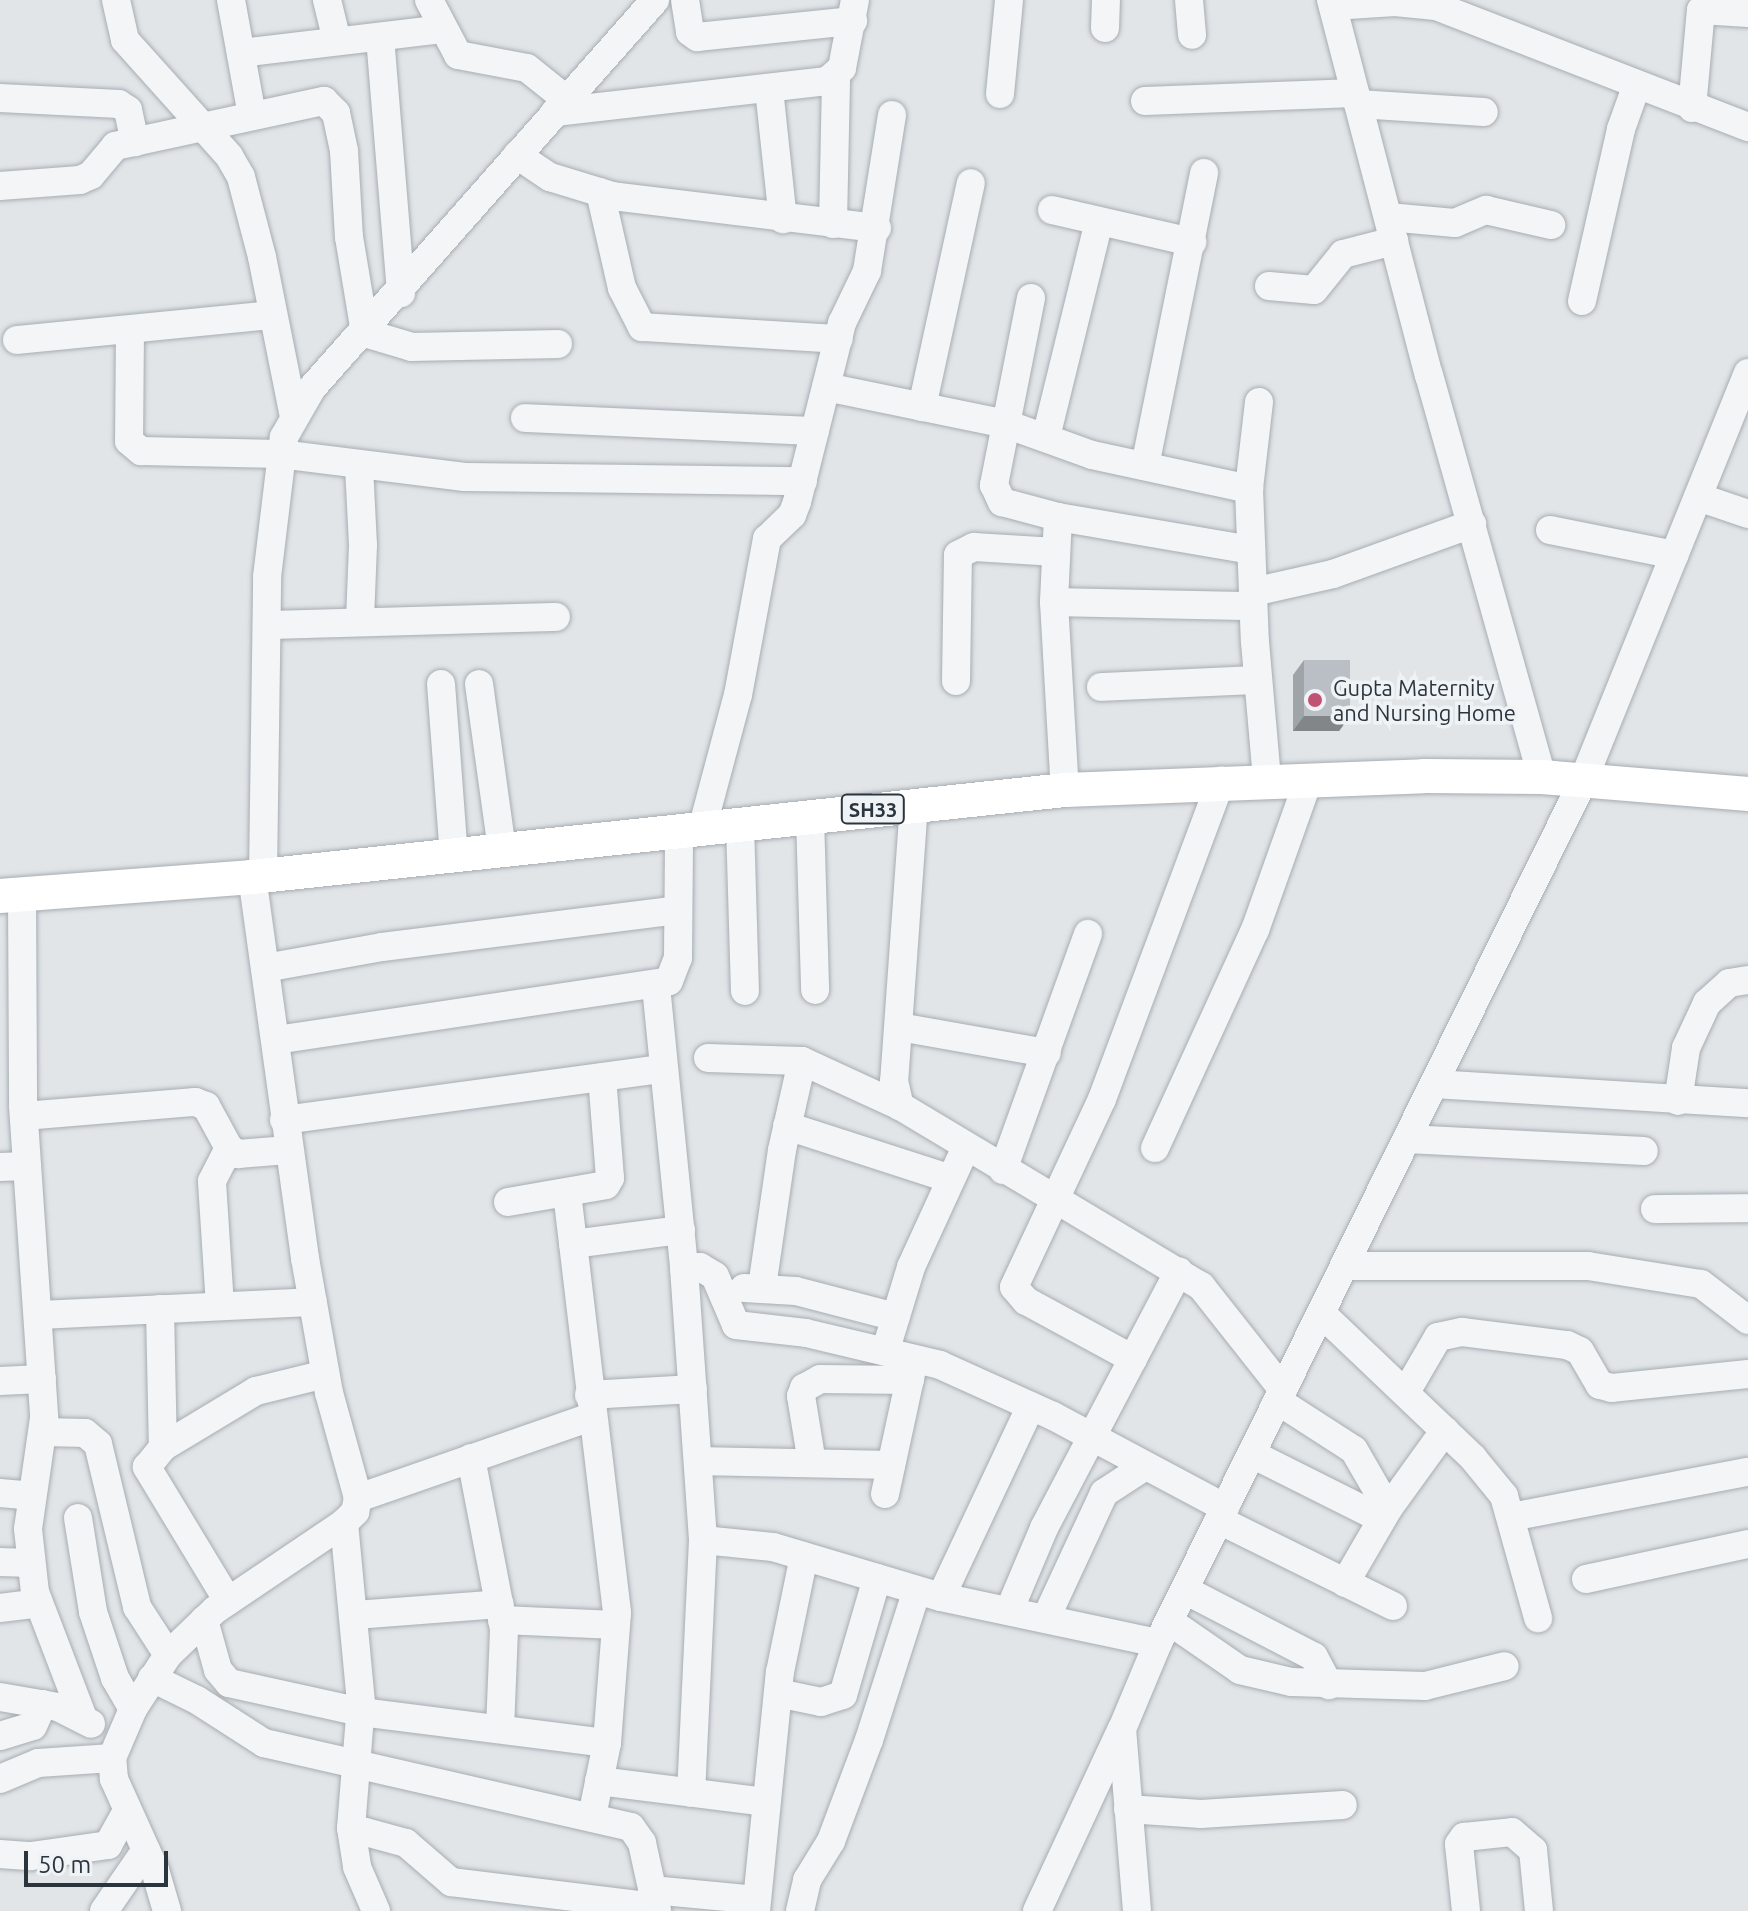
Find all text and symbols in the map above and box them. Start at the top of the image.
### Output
place label: Gupta Maternity and Nursing Home [1333,674,1516,726]
marker: Gupta Maternity and Nursing Home [1304,689,1326,711]
road number: SH33 [839,793,907,825]
scale bar [28,1835,172,1885]
text: 50 m [38,1851,91,1878]

